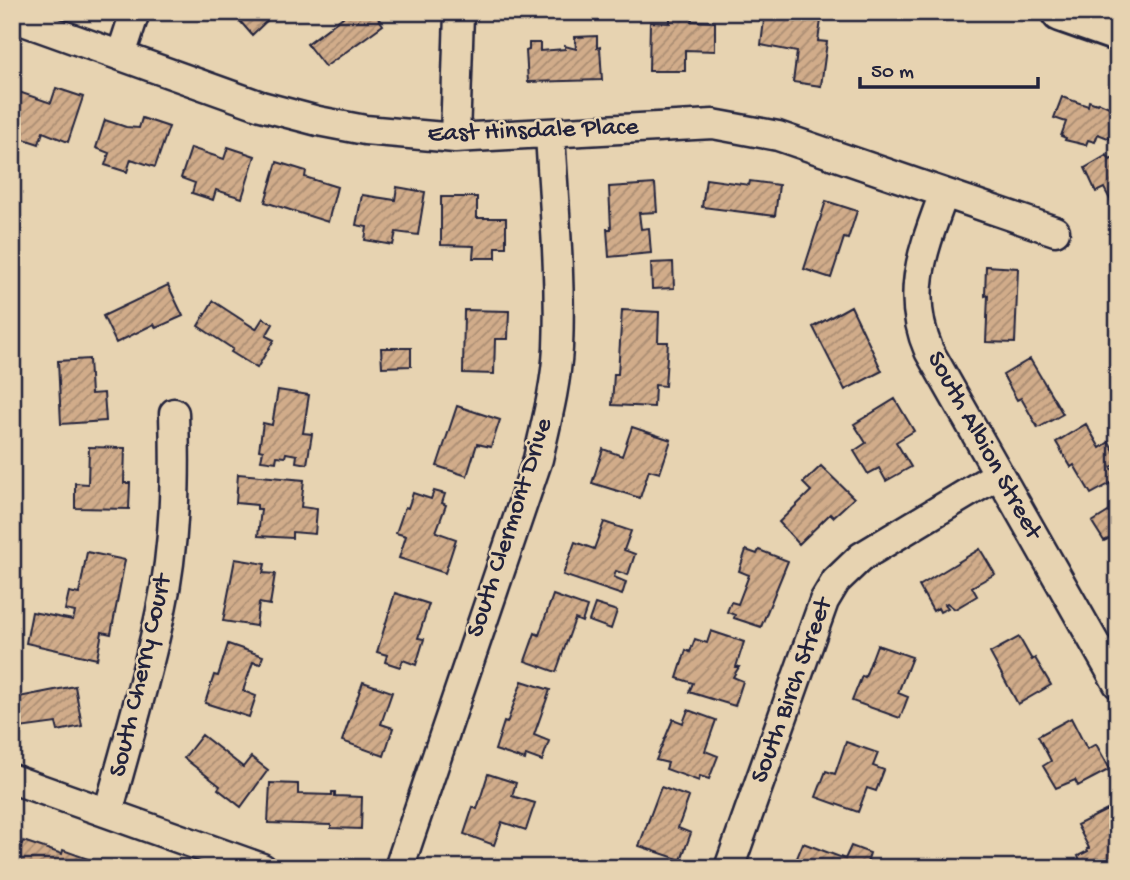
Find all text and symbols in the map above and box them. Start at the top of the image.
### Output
scale bar [860,46,1039,90]
text: 50 m [871,61,914,86]
street label: East Hinsdale Place [427,113,640,151]
street label: South Albion Street [918,347,1049,548]
street label: South Clermont Drive [461,414,561,642]
street label: South Cherry Court [104,569,181,780]
street label: South Birch Street [745,592,842,788]

